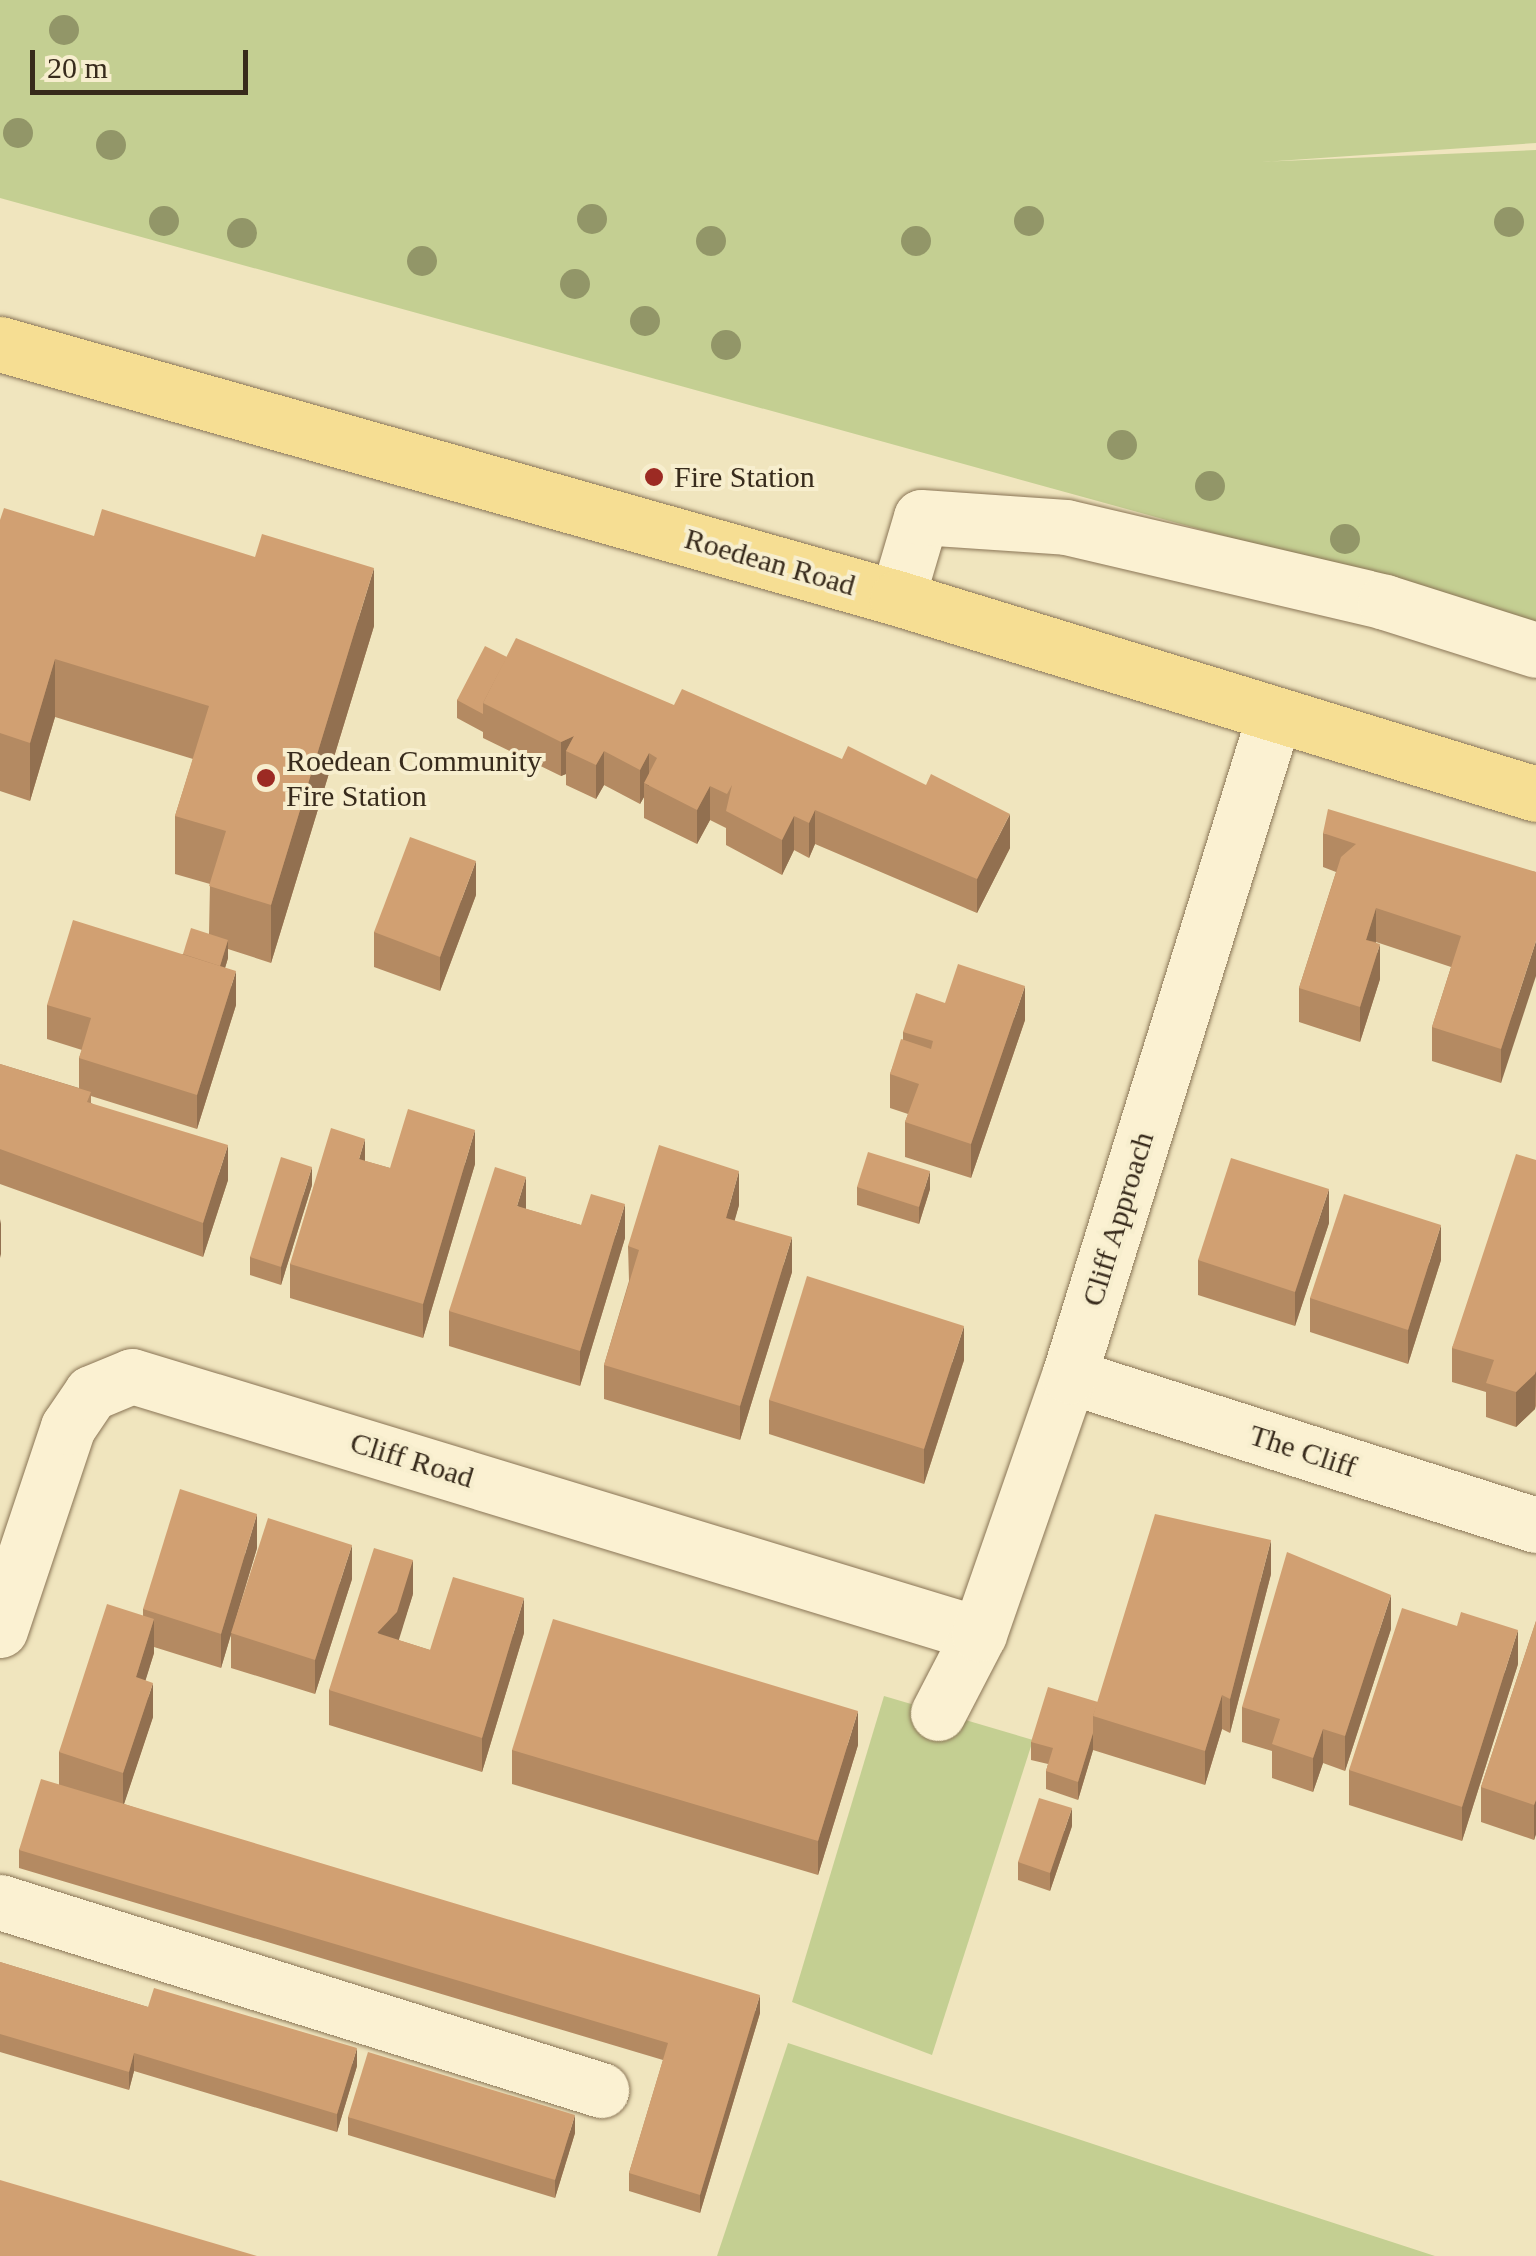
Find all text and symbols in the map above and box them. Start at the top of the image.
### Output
scale bar [35,30,252,92]
text: 20 m [47,51,108,84]
place label: Fire Station [674,459,815,495]
marker: Fire Station [643,466,665,488]
street label: Roedean Road [681,520,859,604]
place label: Roedean Community Fire Station [286,743,542,814]
marker: Roedean Community Fire Station [255,767,277,789]
street label: Cliff Approach [1074,1127,1162,1311]
street label: The Cliff [1245,1417,1361,1485]
street label: Cliff Road [346,1424,478,1496]

